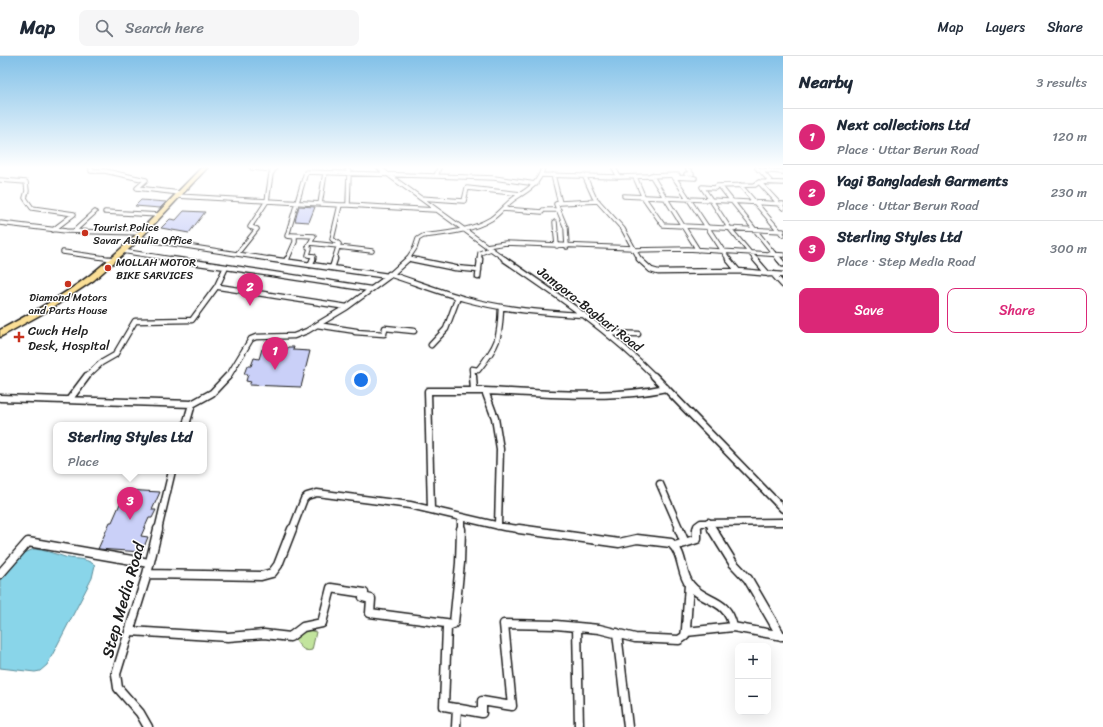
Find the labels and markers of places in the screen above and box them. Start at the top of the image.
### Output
place label: Tourist Police Savar Ashulia Office [93,218,193,250]
marker: Tourist Police Savar Ashulia Office [80,228,90,238]
place label: MOLLAH MOTOR BIKE SARVICES [116,253,196,285]
marker: MOLLAH MOTOR BIKE SARVICES [103,263,113,273]
pin: 2 [237,273,263,306]
marker: Diamond Motors and Parts House [63,279,73,289]
place label: Diamond Motors and Parts House [29,288,108,320]
place label: Cwch Help Desk, Hospital [28,319,110,357]
marker: Cwch Help Desk, Hospital [13,331,25,343]
pin: 1 [262,337,288,370]
pin: 3 [117,487,143,520]

